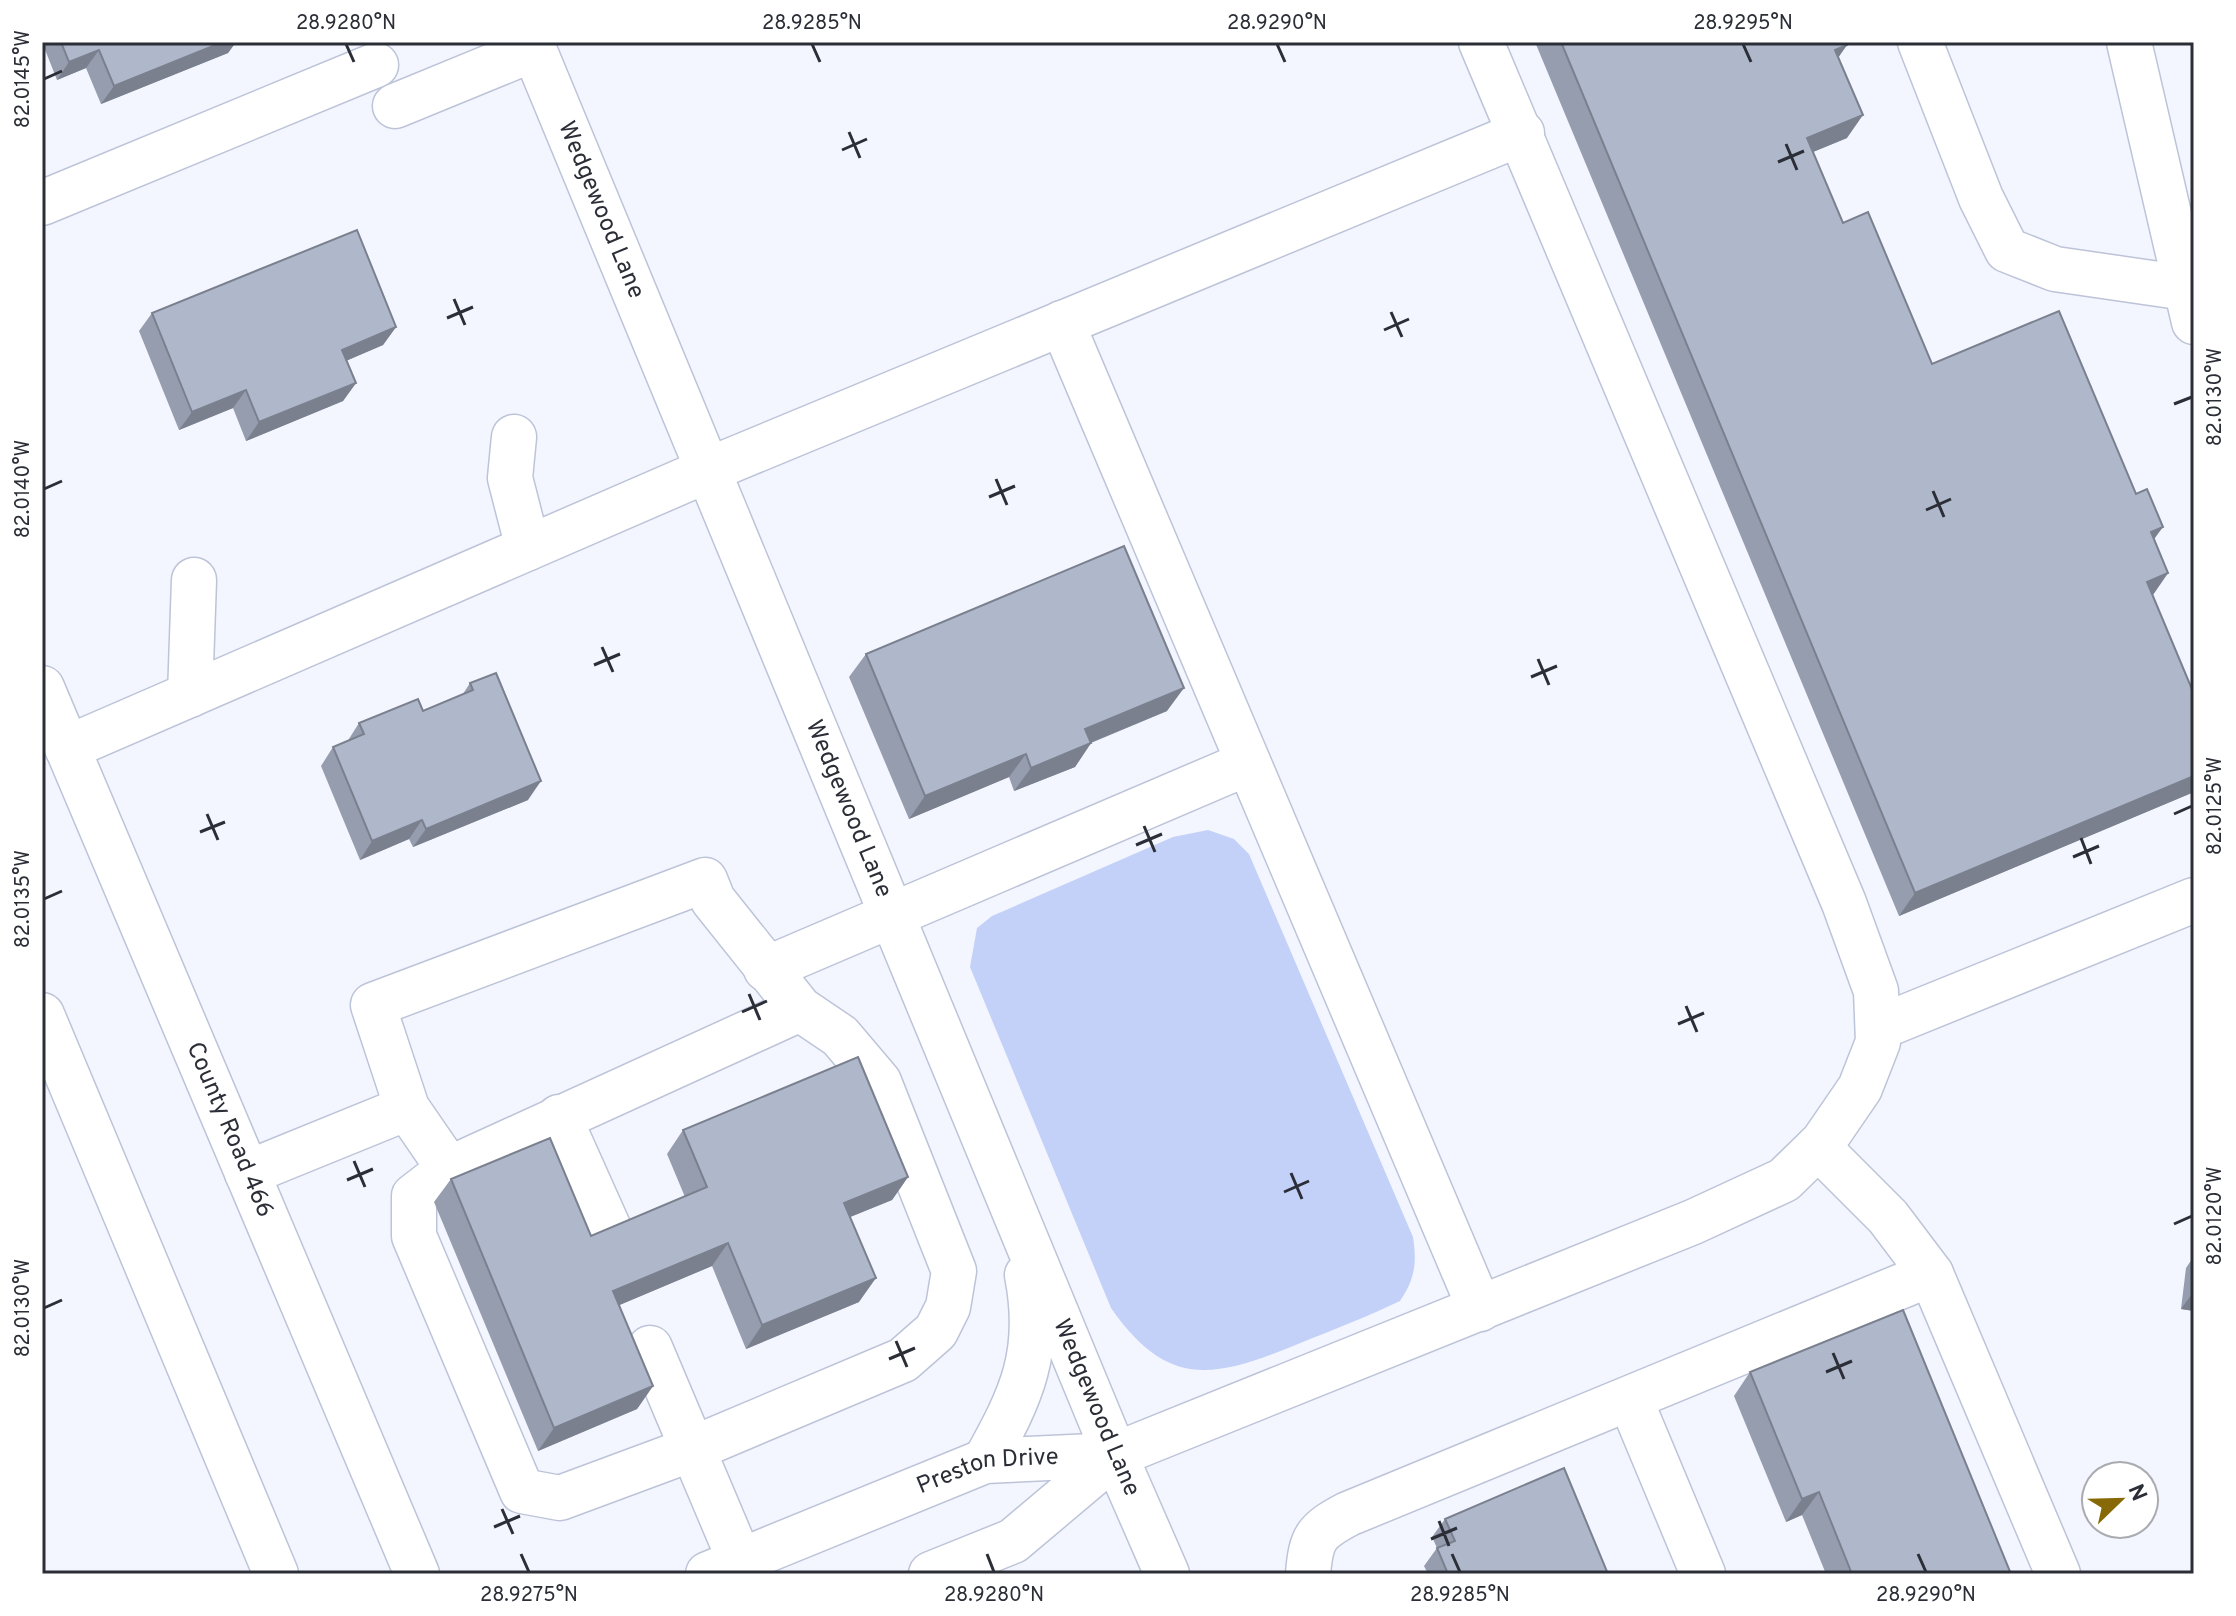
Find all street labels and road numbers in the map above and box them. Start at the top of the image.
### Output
street label: Wedgewood Lane [550,117,651,303]
street label: Wedgewood Lane [798,716,898,902]
street label: County Road 466 [179,1038,279,1222]
street label: Wedgewood Lane [1046,1315,1146,1501]
street label: Preston Drive [913,1443,1059,1502]

